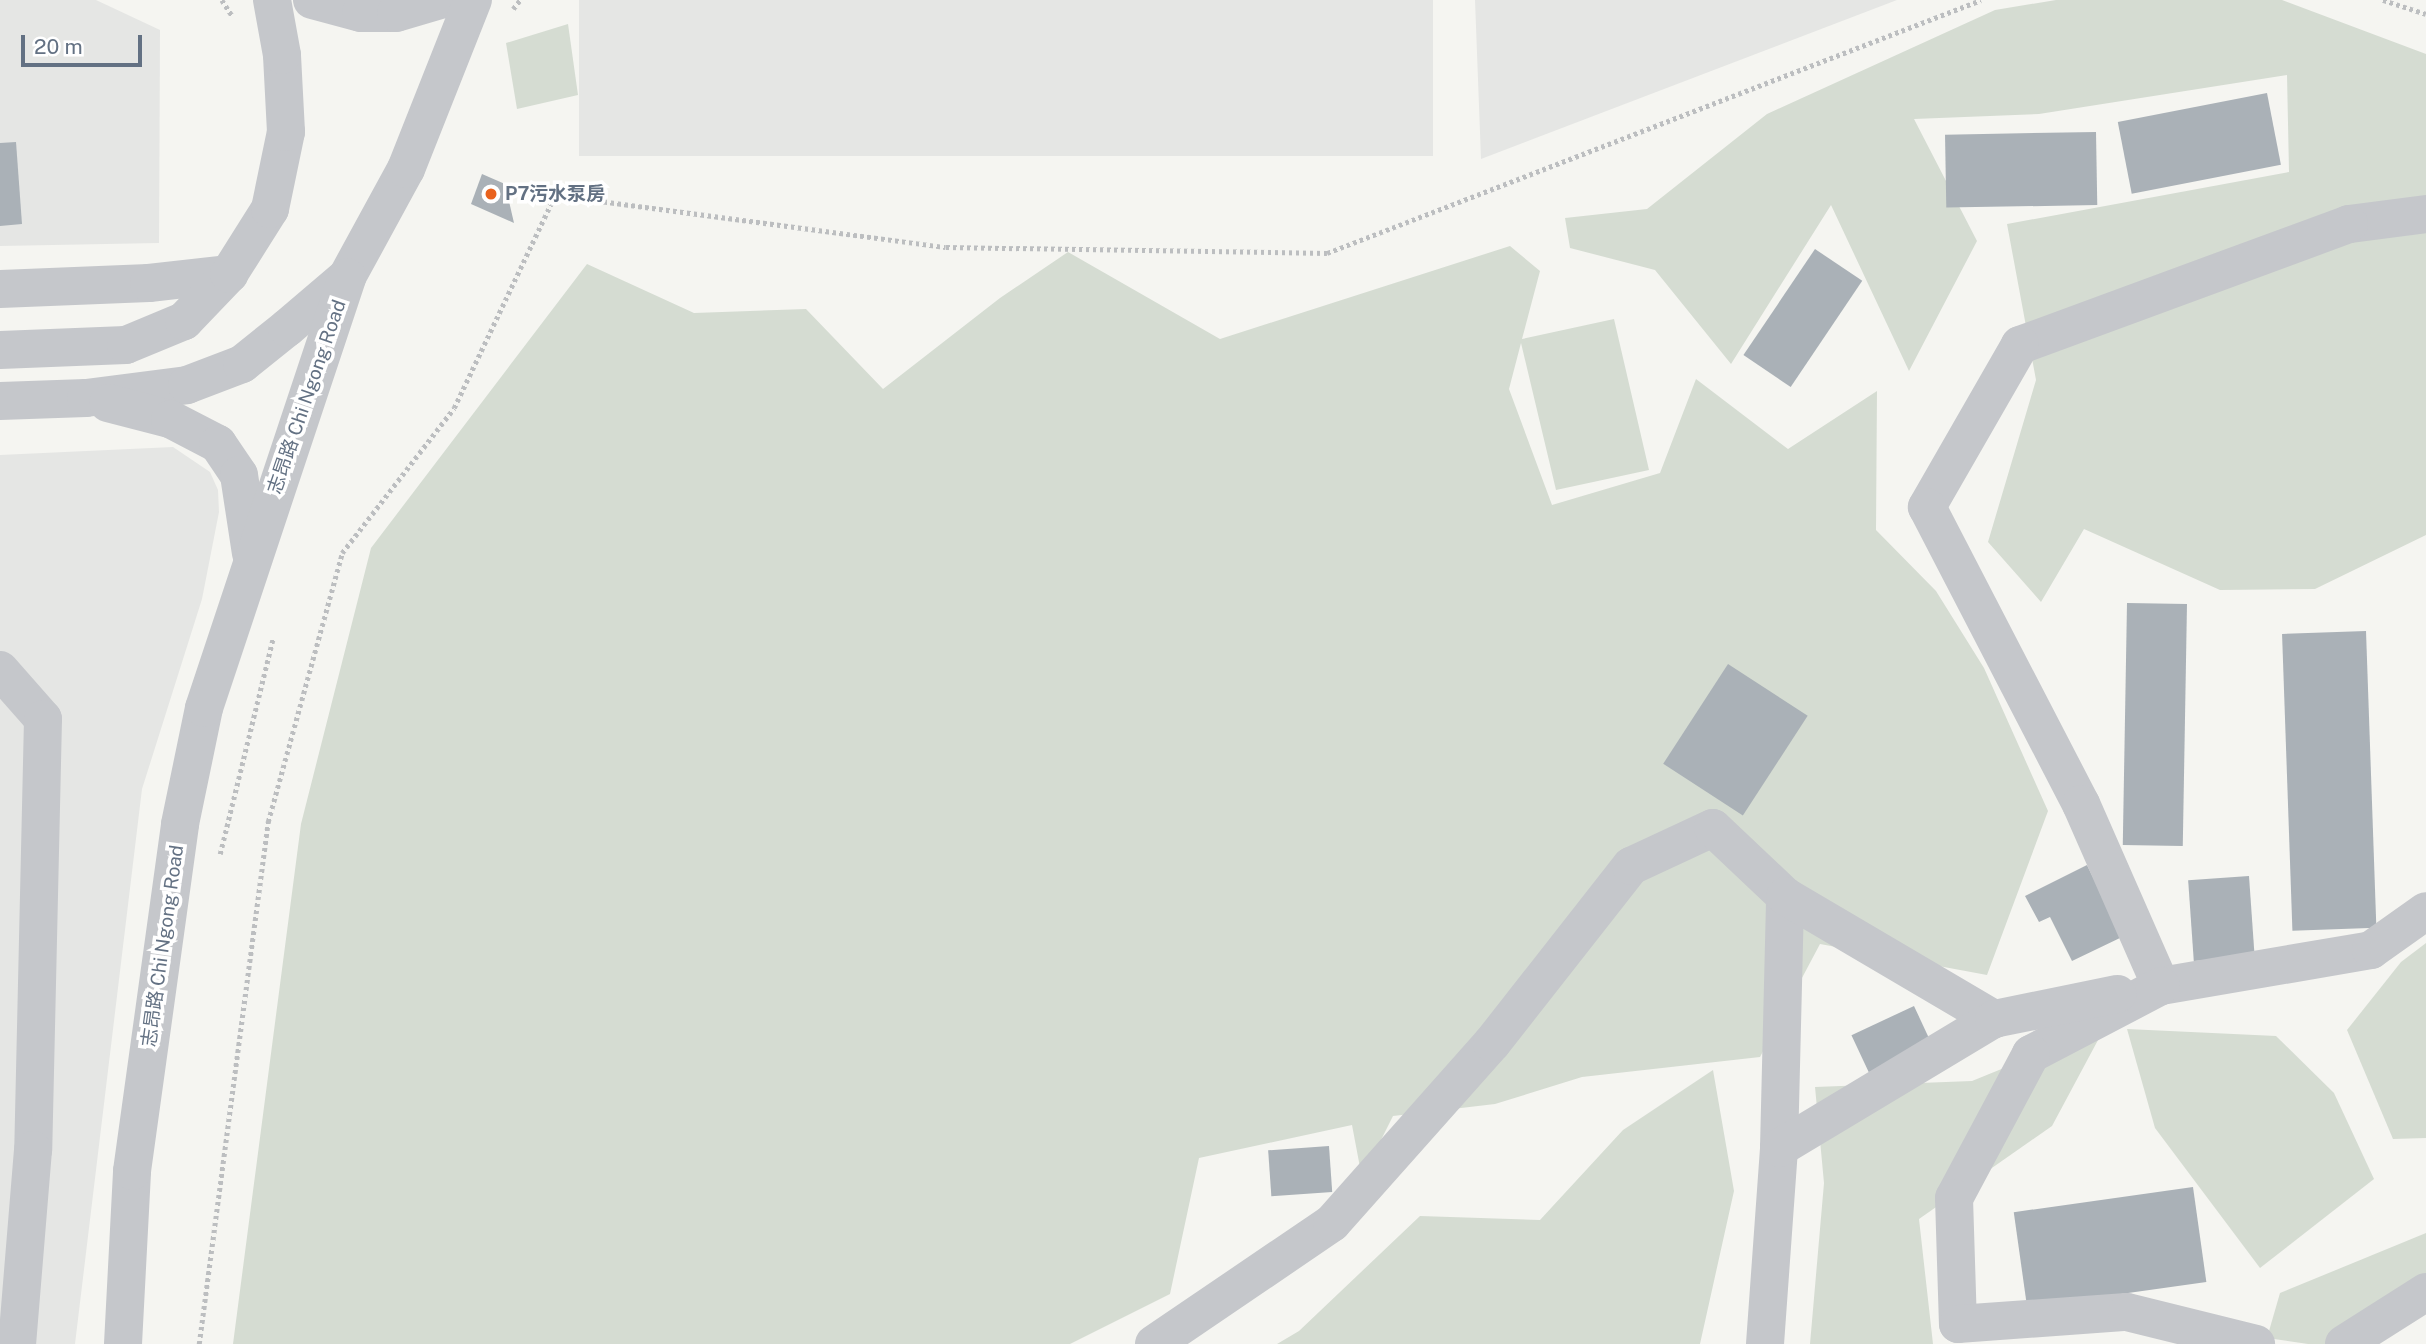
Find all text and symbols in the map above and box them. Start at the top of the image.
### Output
scale bar [24,21,145,65]
text: 20 m [34,34,83,59]
place label: P7污水泵房 [505,183,605,205]
marker: P7污水泵房 [483,186,499,202]
street label: 志昂路 Chi Ngong Road [263,297,351,497]
street label: 志昂路 Chi Ngong Road [138,843,188,1049]

